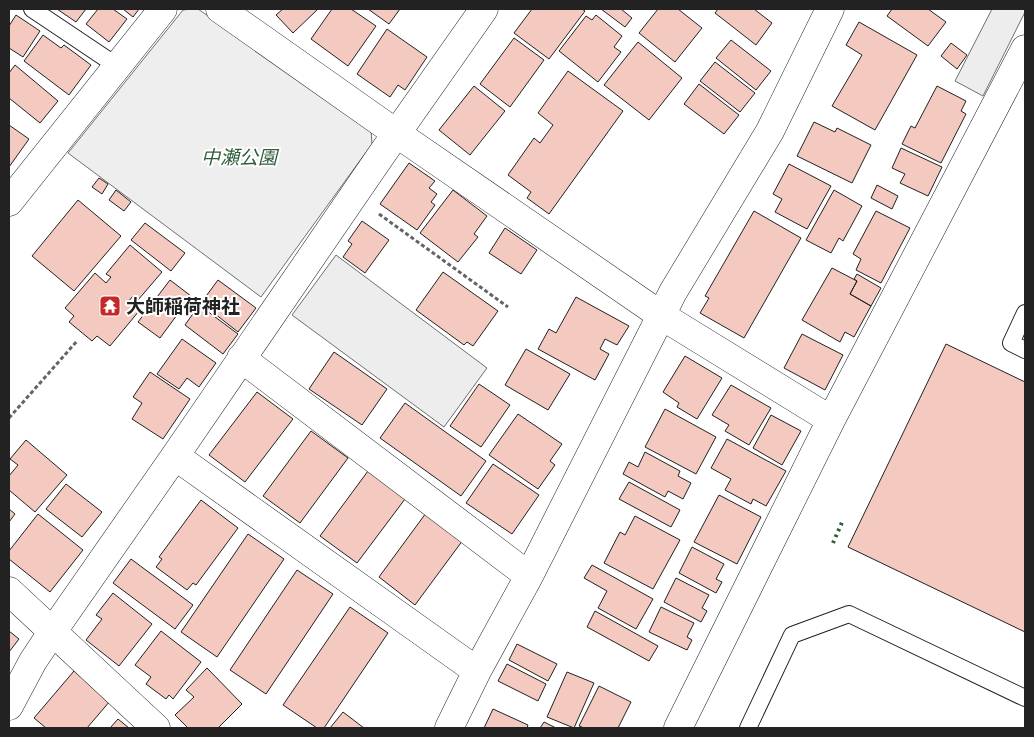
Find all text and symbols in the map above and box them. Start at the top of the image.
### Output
park label: 中瀬公園 [201,146,280,169]
temple icon: 大師稲荷神社 [98,294,122,318]
place label: 大師稲荷神社 [126,295,240,318]

